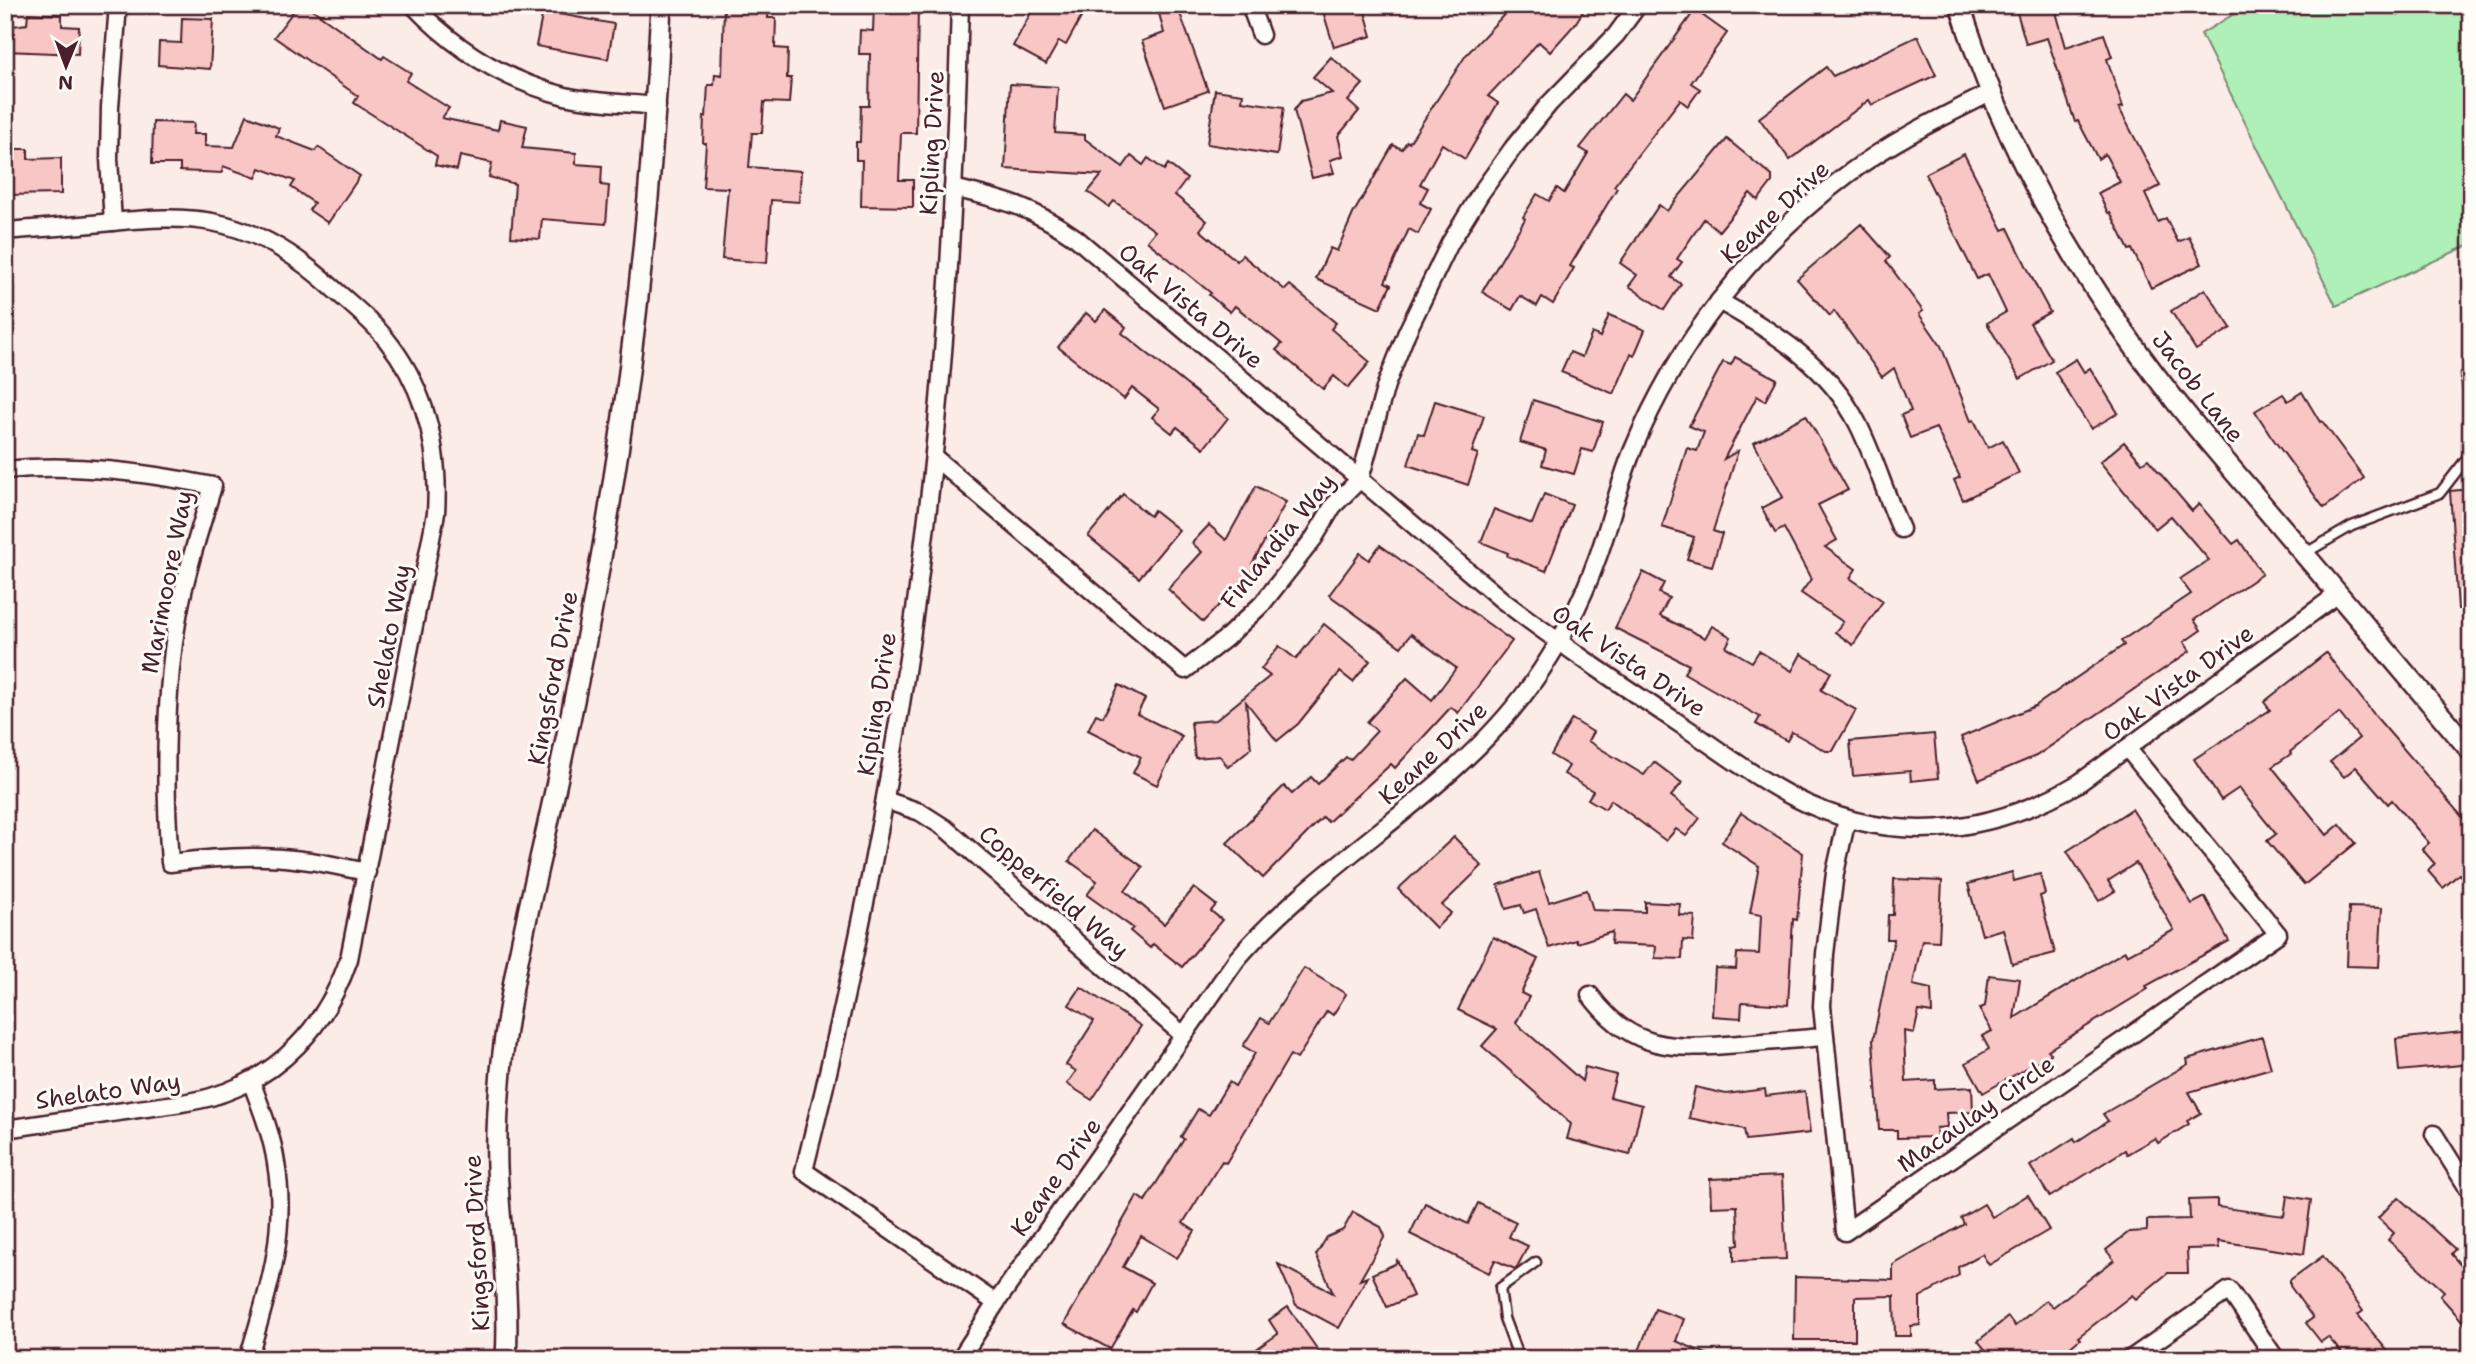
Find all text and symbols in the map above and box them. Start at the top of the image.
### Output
north arrow [32,32,102,102]
text: N [58,70,73,95]
street label: Kipling Drive [912,70,952,216]
street label: Keane Drive [1714,153,1836,271]
street label: Oak Vista Drive [1112,236,1270,376]
street label: Jacob Lane [2144,325,2252,449]
street label: Finlandia Way [1213,466,1343,616]
street label: Marimoore Way [134,488,200,676]
street label: Shelato Way [359,561,419,711]
street label: Kingsford Drive [520,588,586,768]
street label: Oak Vista Drive [1545,597,1713,725]
street label: Oak Vista Drive [2096,617,2260,749]
street label: Kipling Drive [850,630,904,778]
street label: Keane Drive [1372,694,1494,812]
street label: Copperfield Way [972,818,1136,966]
street label: Macaulay Circle [1891,1048,2061,1180]
street label: Shelato Way [34,1065,182,1117]
street label: Keane Drive [1003,1111,1109,1243]
street label: Kingsford Drive [456,1154,498,1332]

